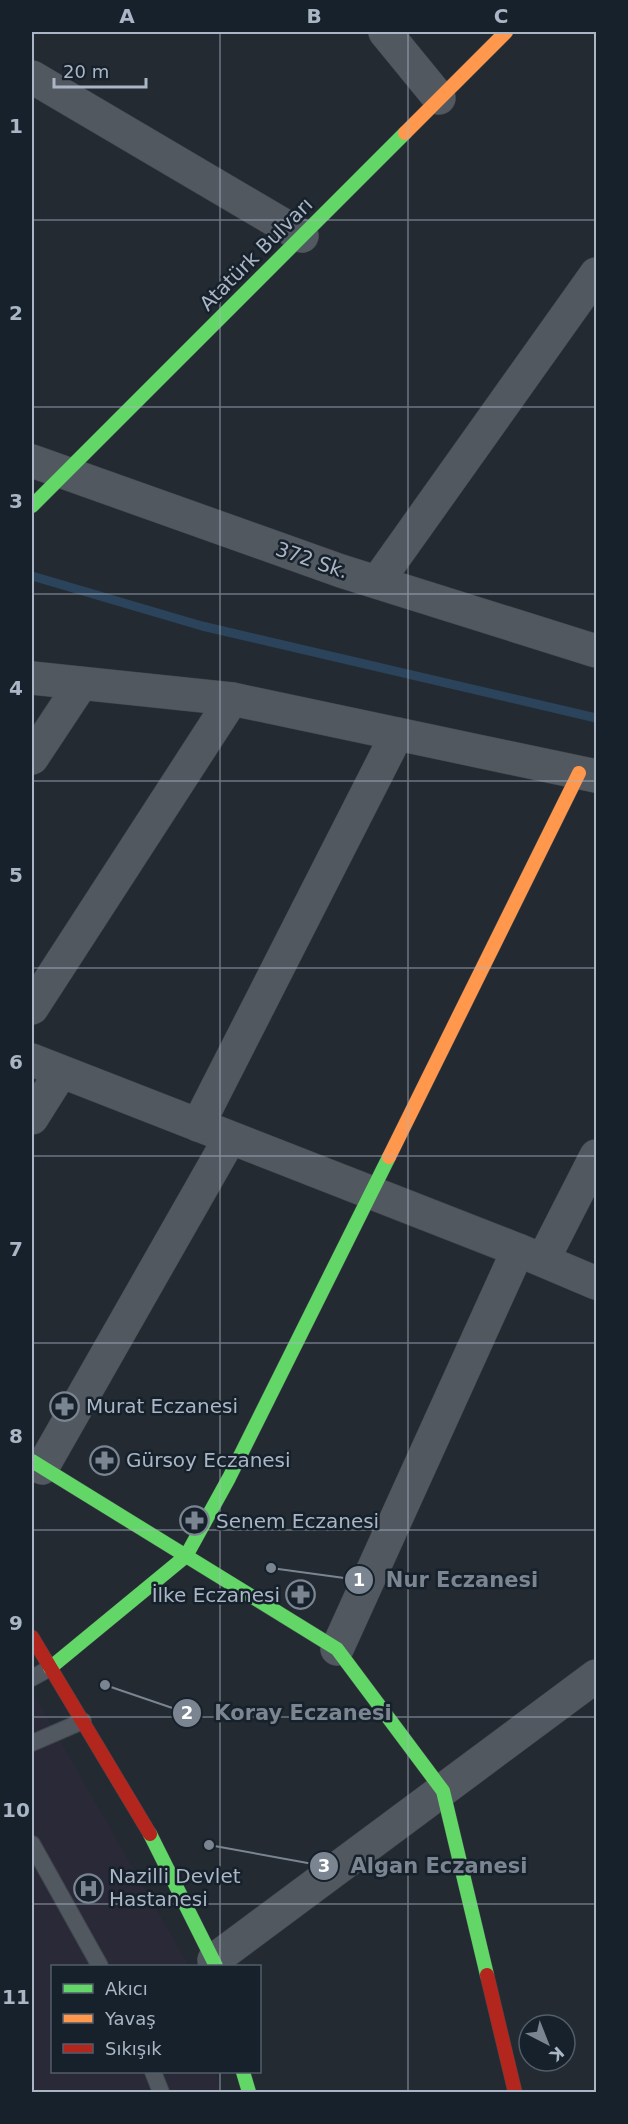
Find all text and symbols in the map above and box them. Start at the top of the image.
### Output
text: A [119,4,135,28]
text: B [306,4,322,28]
text: C [494,4,508,28]
scale bar [54,51,146,89]
text: 20 m [63,61,109,82]
text: 1 [9,114,23,138]
street label: Atatürk Bulvarı [195,193,317,315]
text: 2 [9,301,23,325]
text: 3 [9,489,23,513]
street label: 372 Sk. [273,536,351,584]
text: 4 [9,676,23,700]
text: 5 [9,863,23,887]
text: 6 [9,1050,23,1074]
text: 7 [9,1237,23,1261]
pharmacy icon: Murat Eczanesi [49,1390,81,1422]
place label: Murat Eczanesi [86,1394,238,1418]
text: 8 [9,1424,23,1448]
pharmacy icon: Gürsoy Eczanesi [89,1444,121,1476]
place label: Gürsoy Eczanesi [126,1448,291,1472]
pharmacy icon: Senem Eczanesi [179,1505,211,1537]
place label: Senem Eczanesi [216,1509,379,1533]
callout: Nur Eczanesi [344,1560,551,1599]
text: Nur Eczanesi [386,1568,538,1592]
text: 1 [353,1569,365,1590]
pharmacy icon: İlke Eczanesi [285,1579,317,1611]
place label: İlke Eczanesi [152,1583,280,1607]
text: 9 [9,1611,23,1635]
callout: Koray Eczanesi [172,1693,403,1732]
text: Koray Eczanesi [214,1701,392,1725]
text: 2 [181,1702,193,1723]
text: 10 [2,1798,30,1822]
callout: Algan Eczanesi [309,1846,540,1885]
text: Algan Eczanesi [351,1854,528,1878]
text: 3 [318,1855,330,1876]
place label: Nazilli Devlet Hastanesi [109,1864,241,1911]
hospital icon: Nazilli Devlet Hastanesi [72,1872,104,1904]
legend [51,1965,261,2073]
text: Akıcı [105,1978,148,1999]
text: 11 [2,1985,30,2009]
text: Yavaş [104,2008,156,2029]
north arrow [517,2013,577,2073]
text: Sıkışık [105,2038,162,2059]
text: K [545,2043,568,2065]

